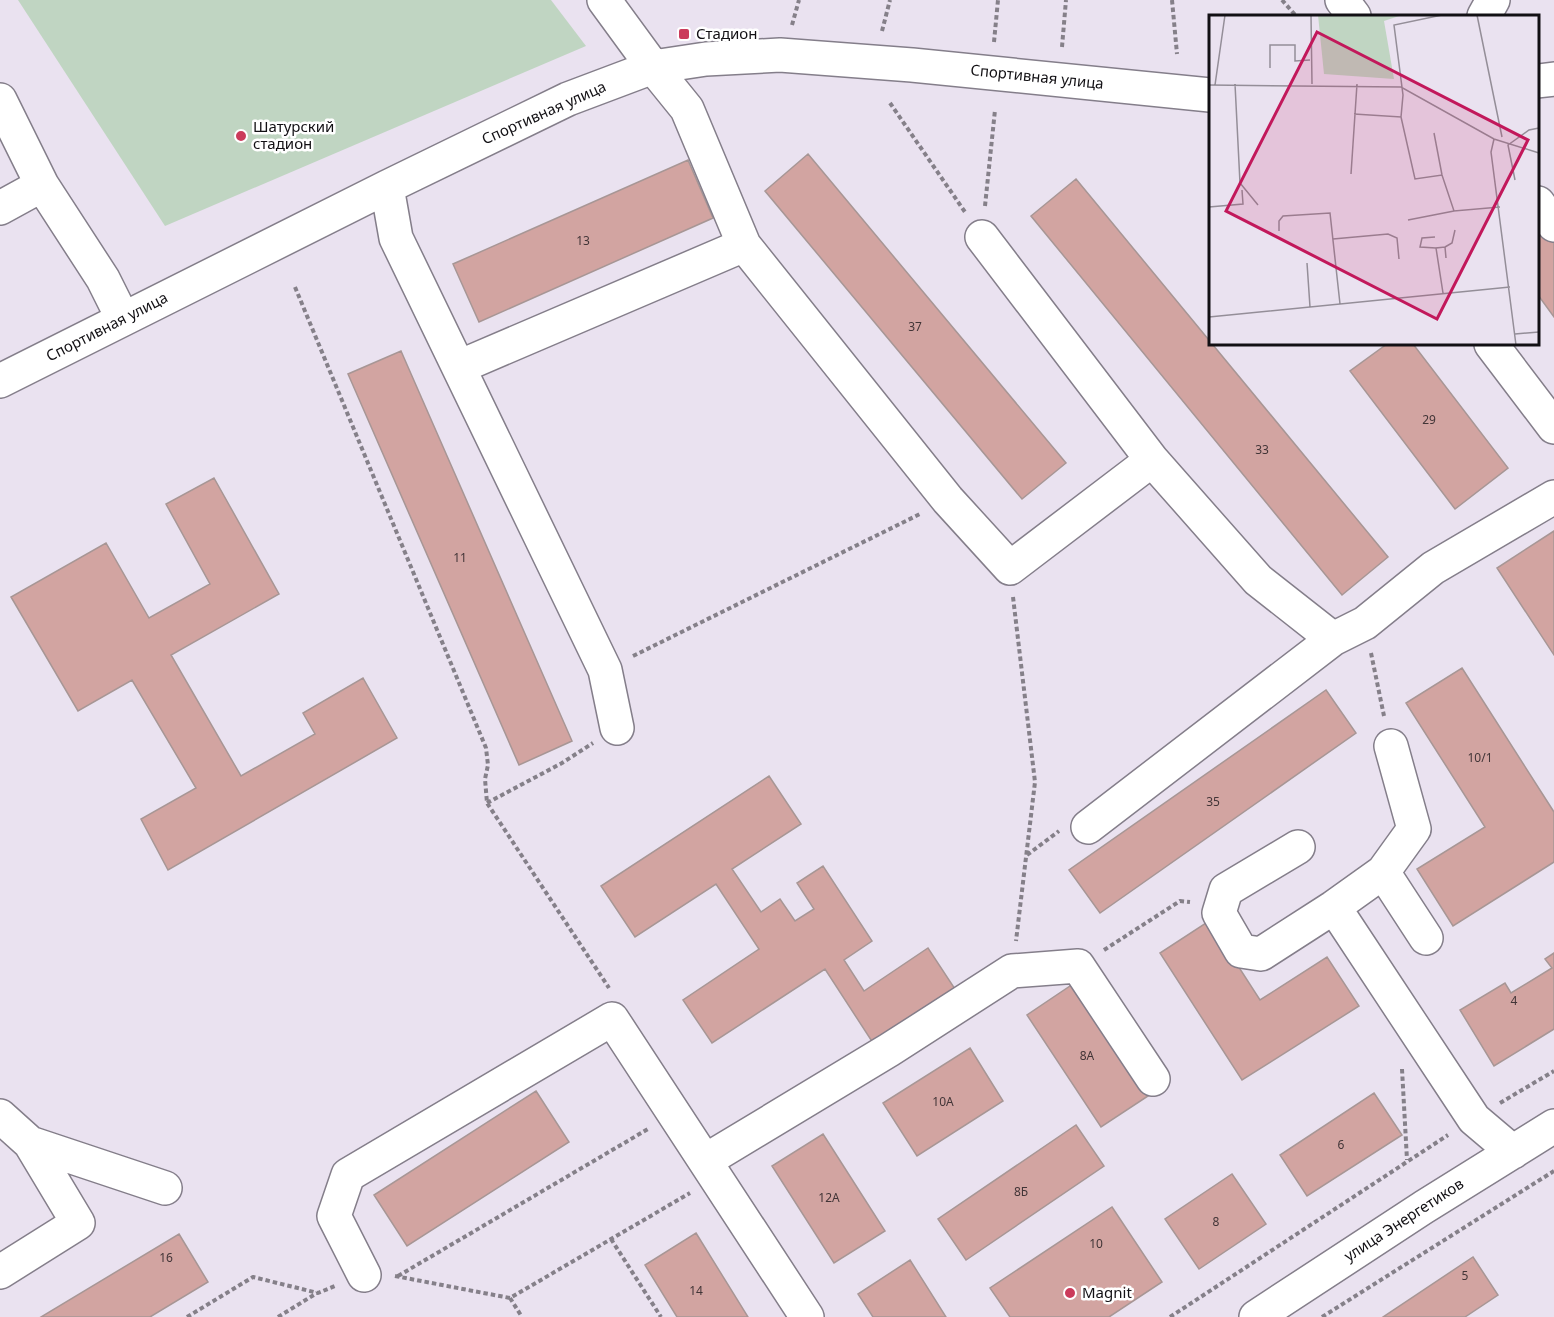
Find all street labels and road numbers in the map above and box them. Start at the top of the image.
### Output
street label: Спортивная улица [969,59,1105,93]
street label: Спортивная улица [478,76,609,148]
street label: Спортивная улица [42,287,171,365]
street label: улица Энергетиков [1340,1173,1467,1265]

